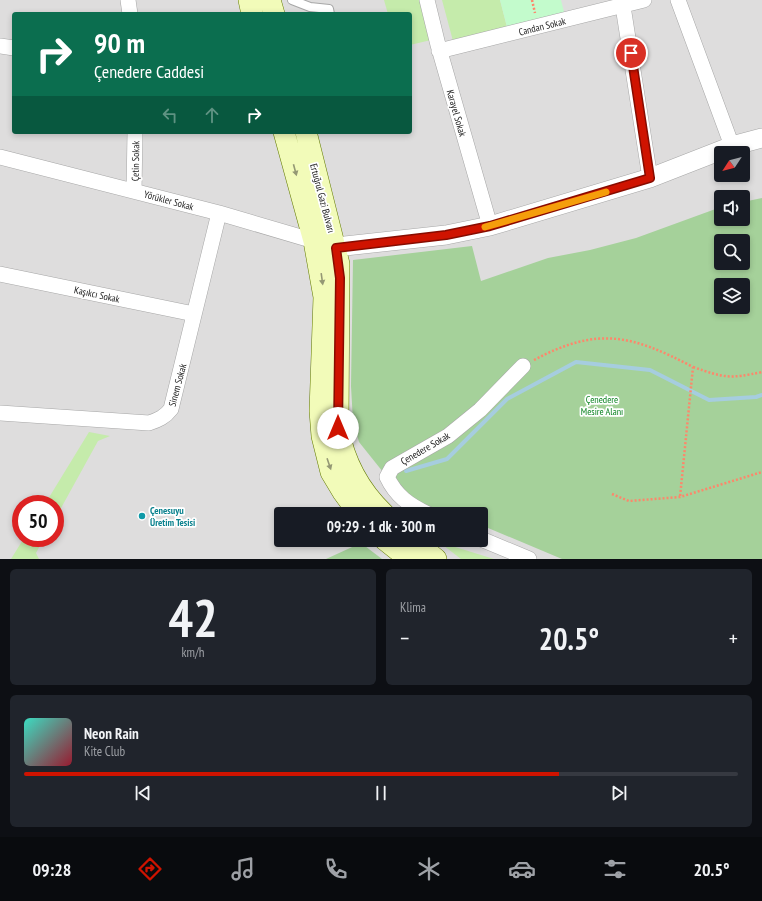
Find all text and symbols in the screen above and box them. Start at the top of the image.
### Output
street label: Candan Sokak [517,14,567,39]
text: 90 m [94,24,145,61]
icon: right [28,28,80,80]
pin [614,36,648,70]
icon: arrive [620,42,642,64]
text: Çenedere Caddesi [94,60,204,83]
street label: Karayel Sokak [444,88,469,138]
icon: left [159,104,181,126]
icon: ahead [201,104,223,126]
icon: right [243,104,265,126]
street label: Çetin Sokak [129,141,142,181]
north arrow [714,146,750,182]
map controls [714,146,750,314]
street label: Ertuğrul Gazi Bulvarı [307,162,338,234]
one-way arrow [292,163,298,176]
street label: Yörükler Sokak [143,188,195,213]
button: sound [714,190,750,226]
button: search [714,234,750,270]
one-way arrow [319,273,325,285]
button: layers [714,278,750,314]
street label: Kaşıkcı Sokak [73,283,121,306]
street label: Sinem Sokak [166,362,189,408]
park label: Çenedere Mesire Alanı [581,393,623,418]
position arrow [317,407,359,449]
street label: Çenedere Sokak [398,429,452,468]
one-way arrow [326,458,332,470]
speed limit sign: 50 [12,495,64,547]
place label: Çenesuyu Üretim Tesisi [150,504,195,529]
marker: Çenesuyu Üretim Tesisi [137,511,147,521]
text: 09:29 · 1 dk · 300 m [327,517,435,536]
text: 42 [168,584,218,651]
text: Klima [400,599,426,616]
text: 20.5° [539,619,599,658]
text: − [400,624,409,652]
text: + [729,624,738,652]
text: km/h [181,644,205,661]
text: Neon Rain [84,724,139,743]
text: Kite Club [84,743,125,760]
icon: previous [132,782,154,804]
icon: pause [370,782,392,804]
icon: next [608,782,630,804]
icon: directions [136,855,164,883]
icon: music [229,855,257,883]
icon: phone [322,855,350,883]
icon: climate [415,855,443,883]
icon: car [508,855,536,883]
icon: filters [601,855,629,883]
text: 09:28 [32,858,71,881]
text: 20.5° [693,858,730,881]

